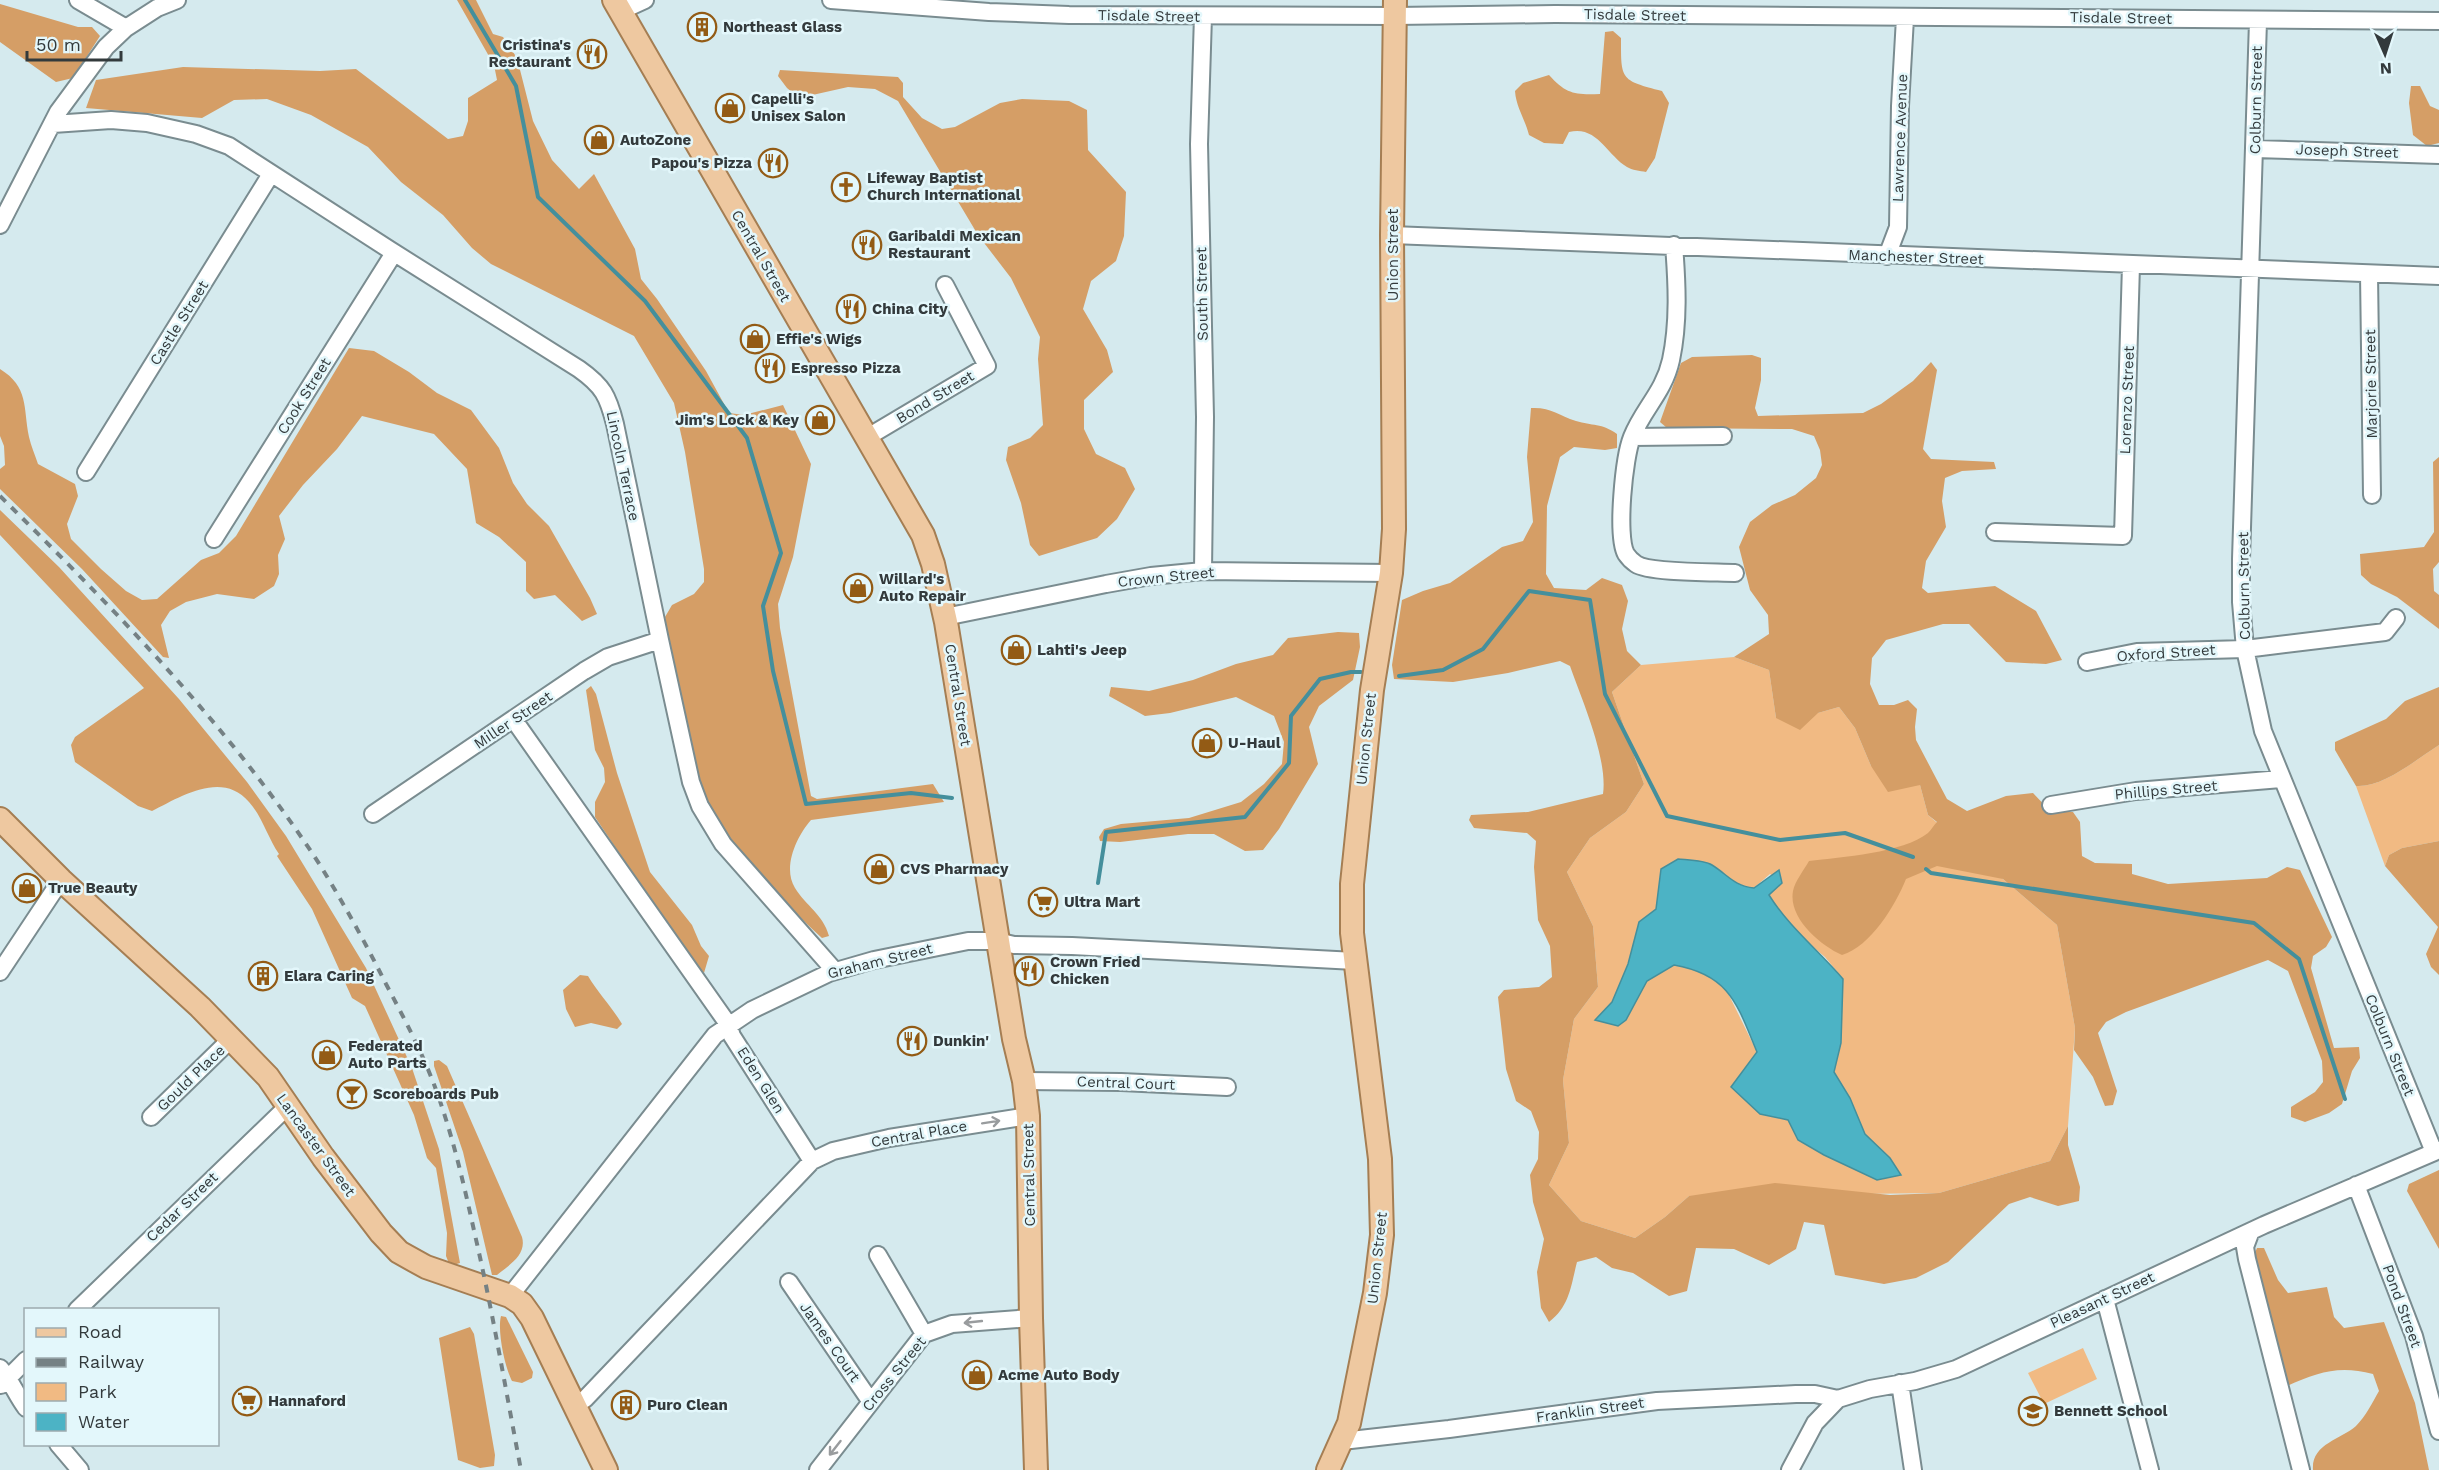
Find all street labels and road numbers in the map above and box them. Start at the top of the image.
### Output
street label: Tisdale Street [1584,5,1687,25]
street label: Tisdale Street [1098,6,1201,26]
street label: Tisdale Street [2070,8,2173,28]
street label: Colburn Street [2246,45,2266,154]
street label: Lawrence Avenue [1889,74,1911,202]
street label: Joseph Street [2295,140,2399,162]
street label: Central Street [727,207,795,306]
street label: Union Street [1384,208,1402,301]
street label: South Street [1192,246,1212,341]
street label: Manchester Street [1848,246,1985,268]
street label: Castle Street [146,277,213,369]
street label: Marjorie Street [2361,328,2381,439]
street label: Lorenzo Street [2116,345,2138,455]
street label: Cook Street [273,354,335,438]
street label: Bond Street [893,366,978,427]
street label: Lincoln Terrace [603,409,643,523]
street label: Colburn Street [2234,531,2254,640]
street label: Crown Street [1117,563,1216,591]
street label: Oxford Street [2116,641,2217,665]
street label: Central Street [941,643,975,748]
street label: Miller Street [470,687,556,753]
street label: Union Street [1352,691,1380,786]
street label: Phillips Street [2114,776,2219,803]
street label: Graham Street [826,939,935,983]
street label: Colburn Street [2361,991,2419,1099]
street label: Gould Place [153,1041,229,1115]
street label: Eden Glen [733,1043,789,1117]
street label: Central Court [1076,1072,1176,1094]
street label: Lancaster Street [273,1090,360,1200]
street label: Central Place [870,1117,968,1151]
street label: Central Street [1019,1123,1039,1227]
street label: Cedar Street [142,1168,222,1246]
street label: Union Street [1363,1210,1391,1305]
street label: Pond Street [2379,1262,2426,1351]
street label: Pleasant Street [2047,1268,2158,1332]
street label: James Court [796,1299,865,1386]
street label: Cross Street [858,1332,930,1415]
street label: Franklin Street [1535,1393,1646,1426]

